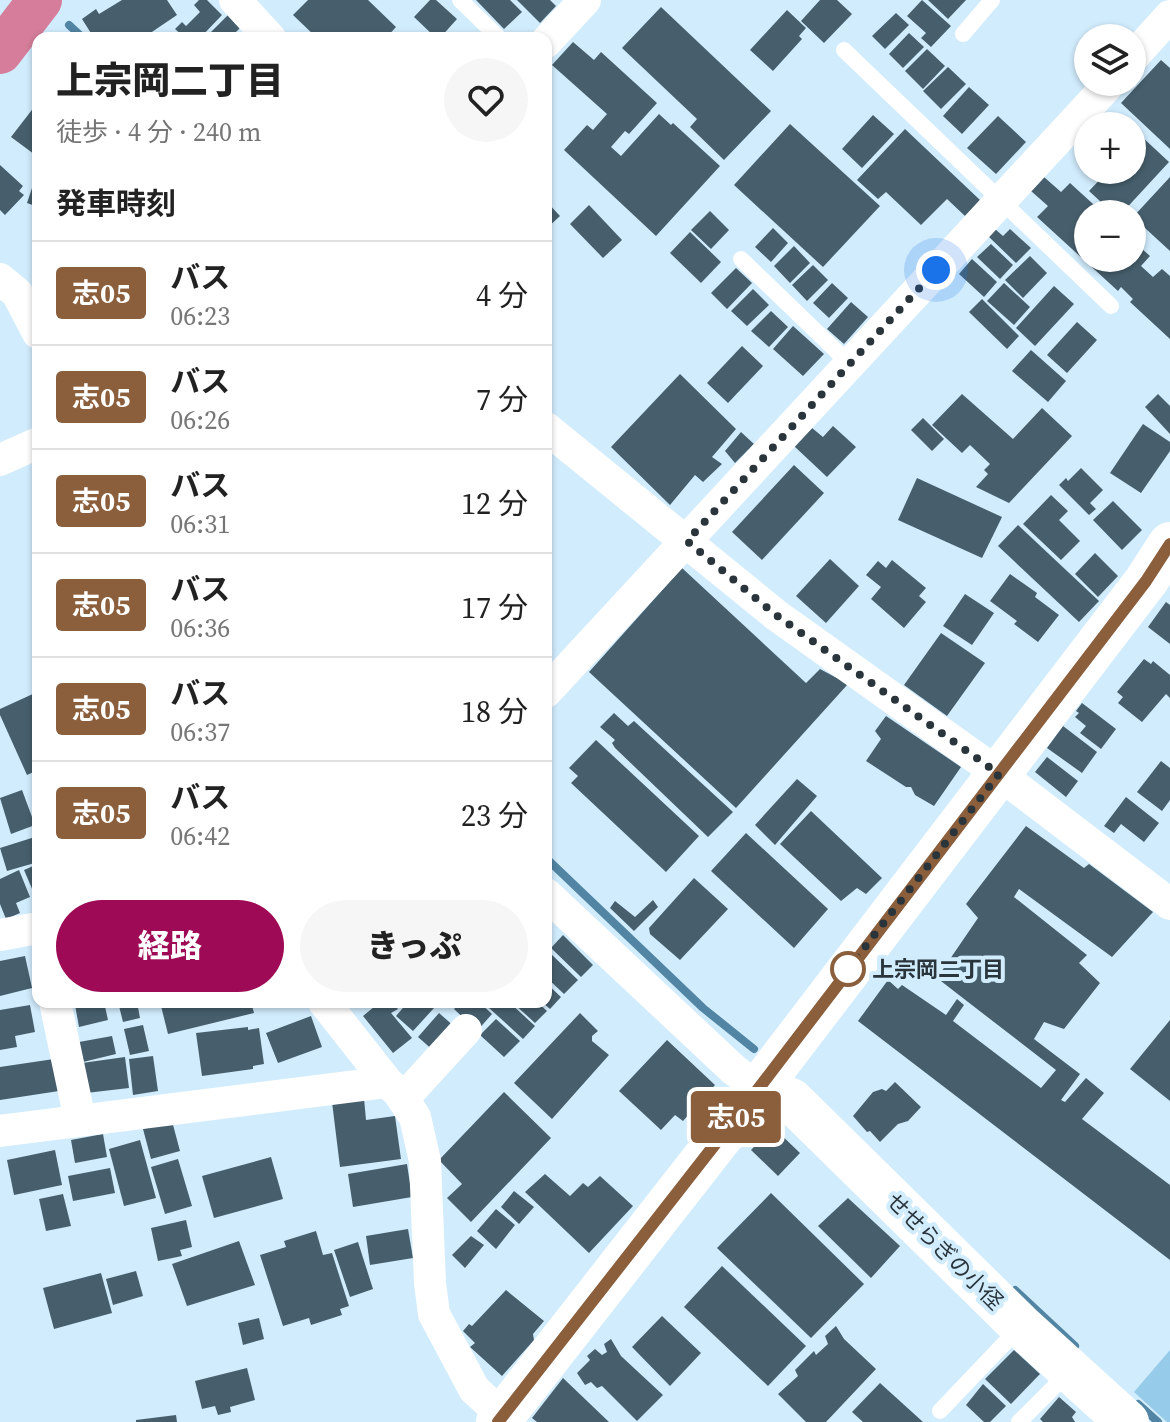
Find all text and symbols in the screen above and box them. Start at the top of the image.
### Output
map controls [1074,24,1146,272]
button: layers [1074,24,1146,96]
text: 上宗岡二丁目 [56,55,284,107]
button: heart [444,58,528,142]
button: + [1074,112,1146,184]
text: 徒歩 · 4 分 · 240 m [56,114,261,150]
text: 発車時刻 [56,183,176,224]
button: − [1074,200,1146,272]
your location [916,250,956,290]
text: バス [170,257,230,298]
text: 志05 [72,274,130,312]
text: 4 分 [476,275,528,316]
text: 06:23 [170,298,230,334]
text: バス [170,361,230,402]
text: 志05 [72,378,130,416]
text: 7 分 [476,379,528,420]
text: 06:26 [170,402,230,438]
text: バス [170,465,230,506]
text: 志05 [72,482,130,520]
text: 12 分 [461,483,528,524]
text: 06:31 [170,506,230,542]
text: バス [170,569,230,610]
text: 志05 [72,586,130,624]
text: 17 分 [461,587,528,628]
text: 06:36 [170,610,230,646]
text: バス [170,673,230,714]
text: 志05 [72,690,130,728]
text: 18 分 [461,691,528,732]
text: 06:37 [170,714,230,750]
text: バス [170,777,230,818]
text: 志05 [72,794,130,832]
text: 23 分 [461,795,528,836]
text: 06:42 [170,818,230,854]
button: 経路 [56,900,284,992]
button: きっぷ [300,900,528,992]
marker: 上宗岡二丁目 [831,952,865,986]
place label: 上宗岡二丁目 [872,954,1004,984]
line badge: 志05 [690,1091,782,1143]
text: 志05 [707,1098,765,1136]
street label: せせらぎの小径 [880,1186,1010,1316]

